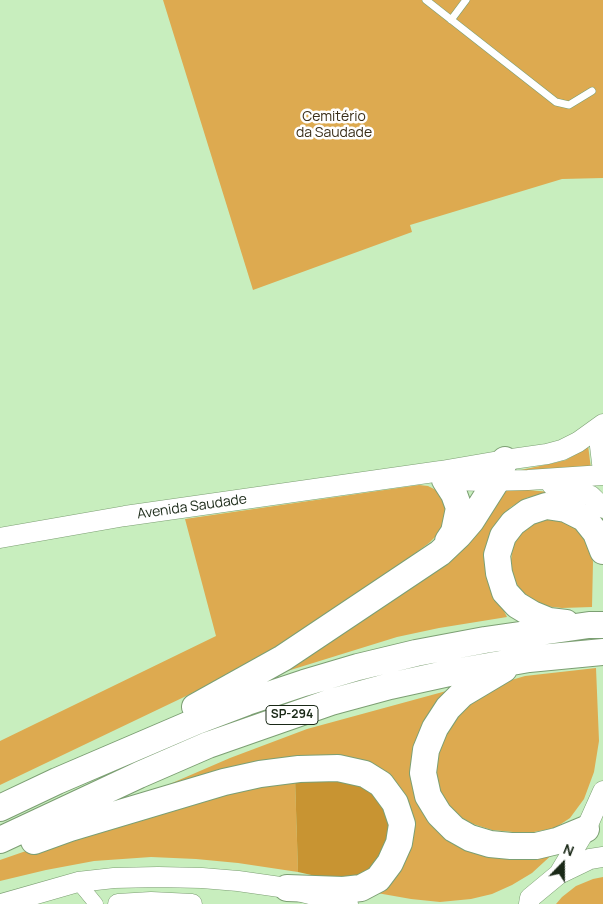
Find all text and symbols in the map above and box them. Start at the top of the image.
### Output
park label: Cemitério da Saudade [296,109,372,142]
street label: Avenida Saudade [136,491,248,523]
road number: SP-294 [266,706,318,724]
north arrow [538,839,588,889]
text: N [561,839,577,860]

